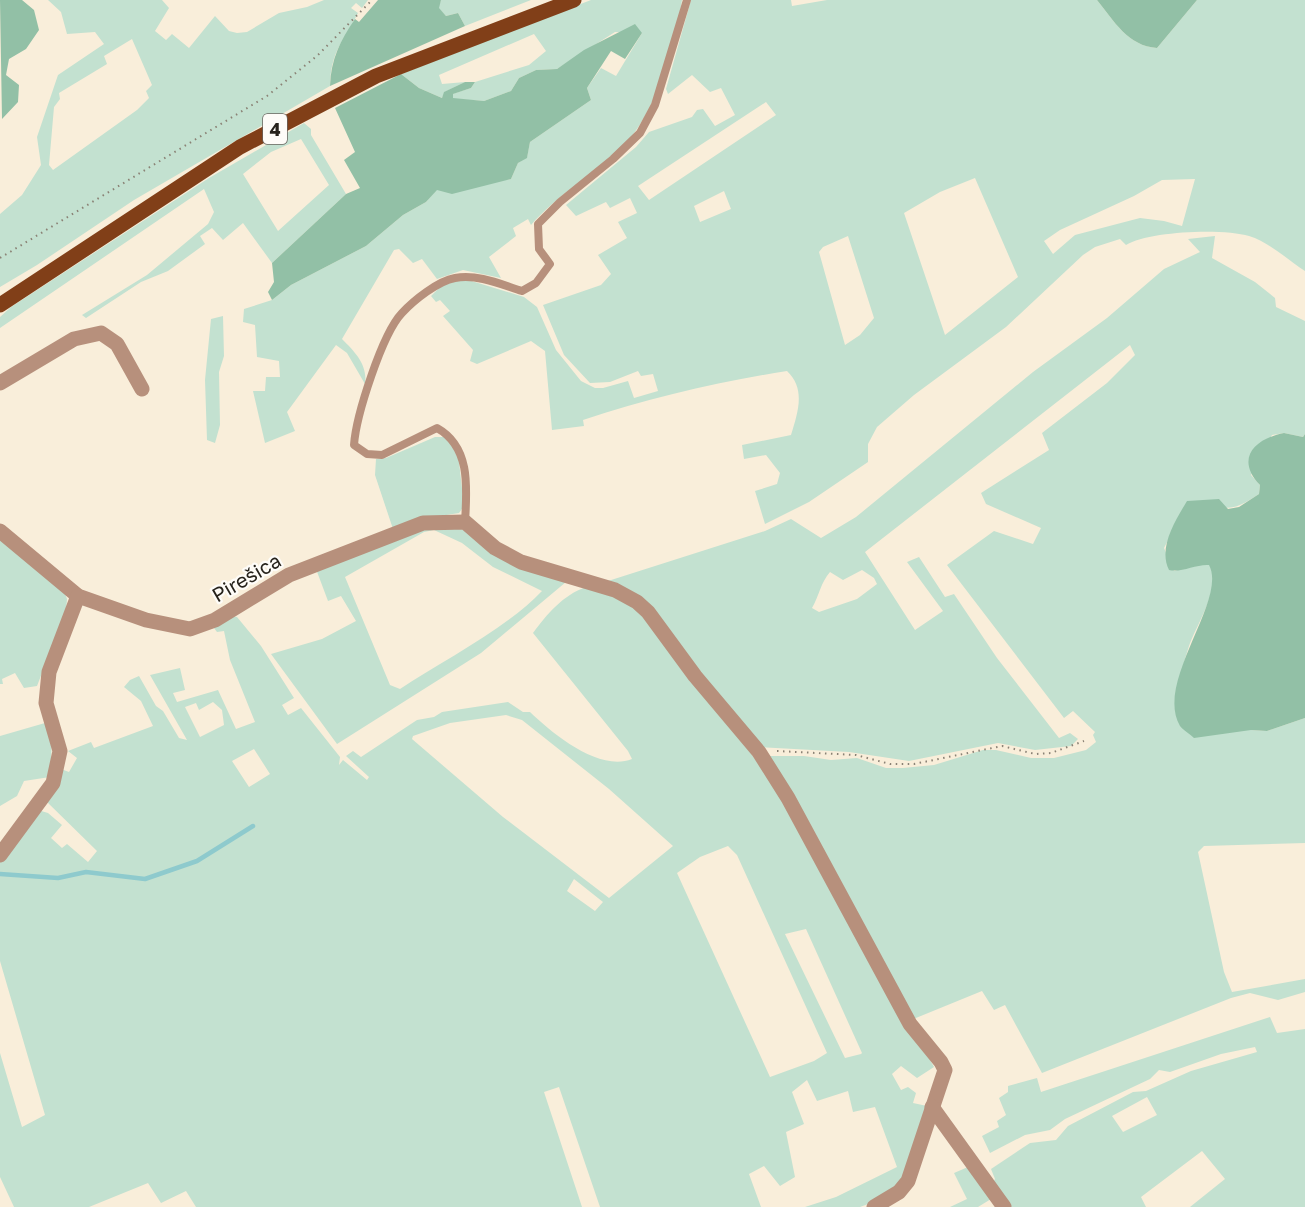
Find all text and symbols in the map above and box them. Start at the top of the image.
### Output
road number: 4 [263,114,287,144]
street label: Pirešica [207,548,285,606]

